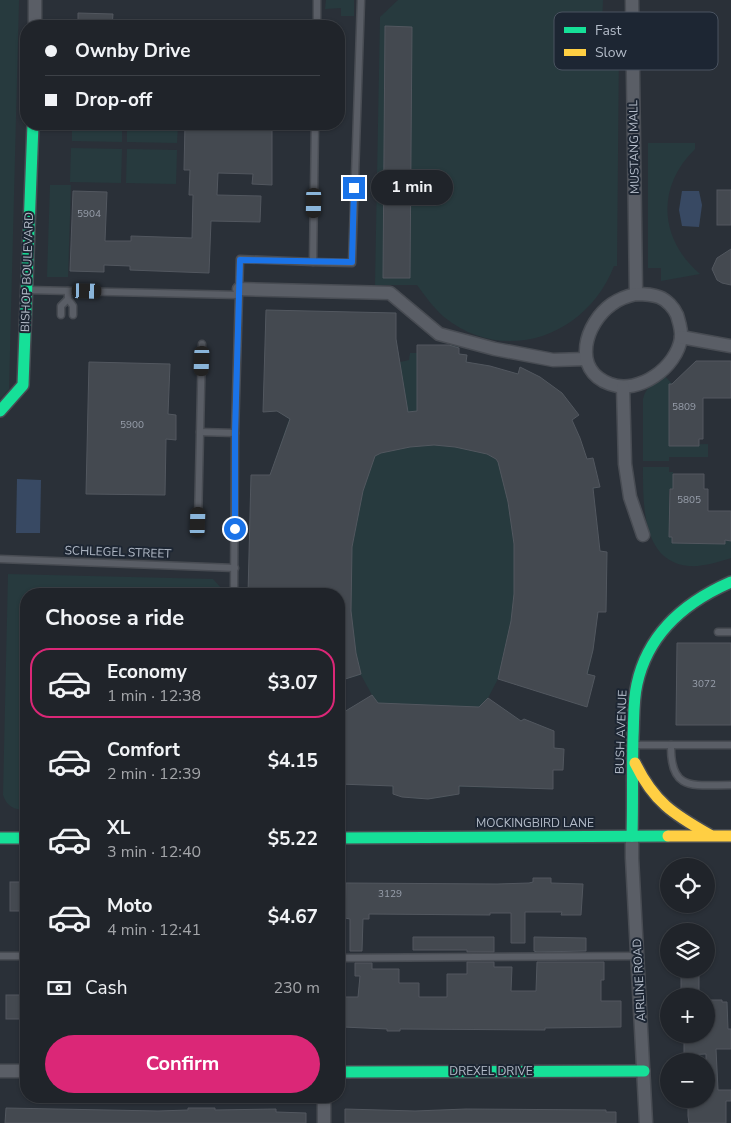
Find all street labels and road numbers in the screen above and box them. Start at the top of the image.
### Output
street label: MUSTANG MALL [625,99,643,194]
street label: BISHOP BOULEVARD [17,211,37,332]
street label: SCHLEGEL STREET [64,542,172,562]
street label: BUSH AVENUE [612,690,630,774]
street label: MOCKINGBIRD LANE [476,815,594,831]
street label: AIRLINE ROAD [629,938,649,1022]
street label: DREXEL DRIVE [449,1063,533,1079]

